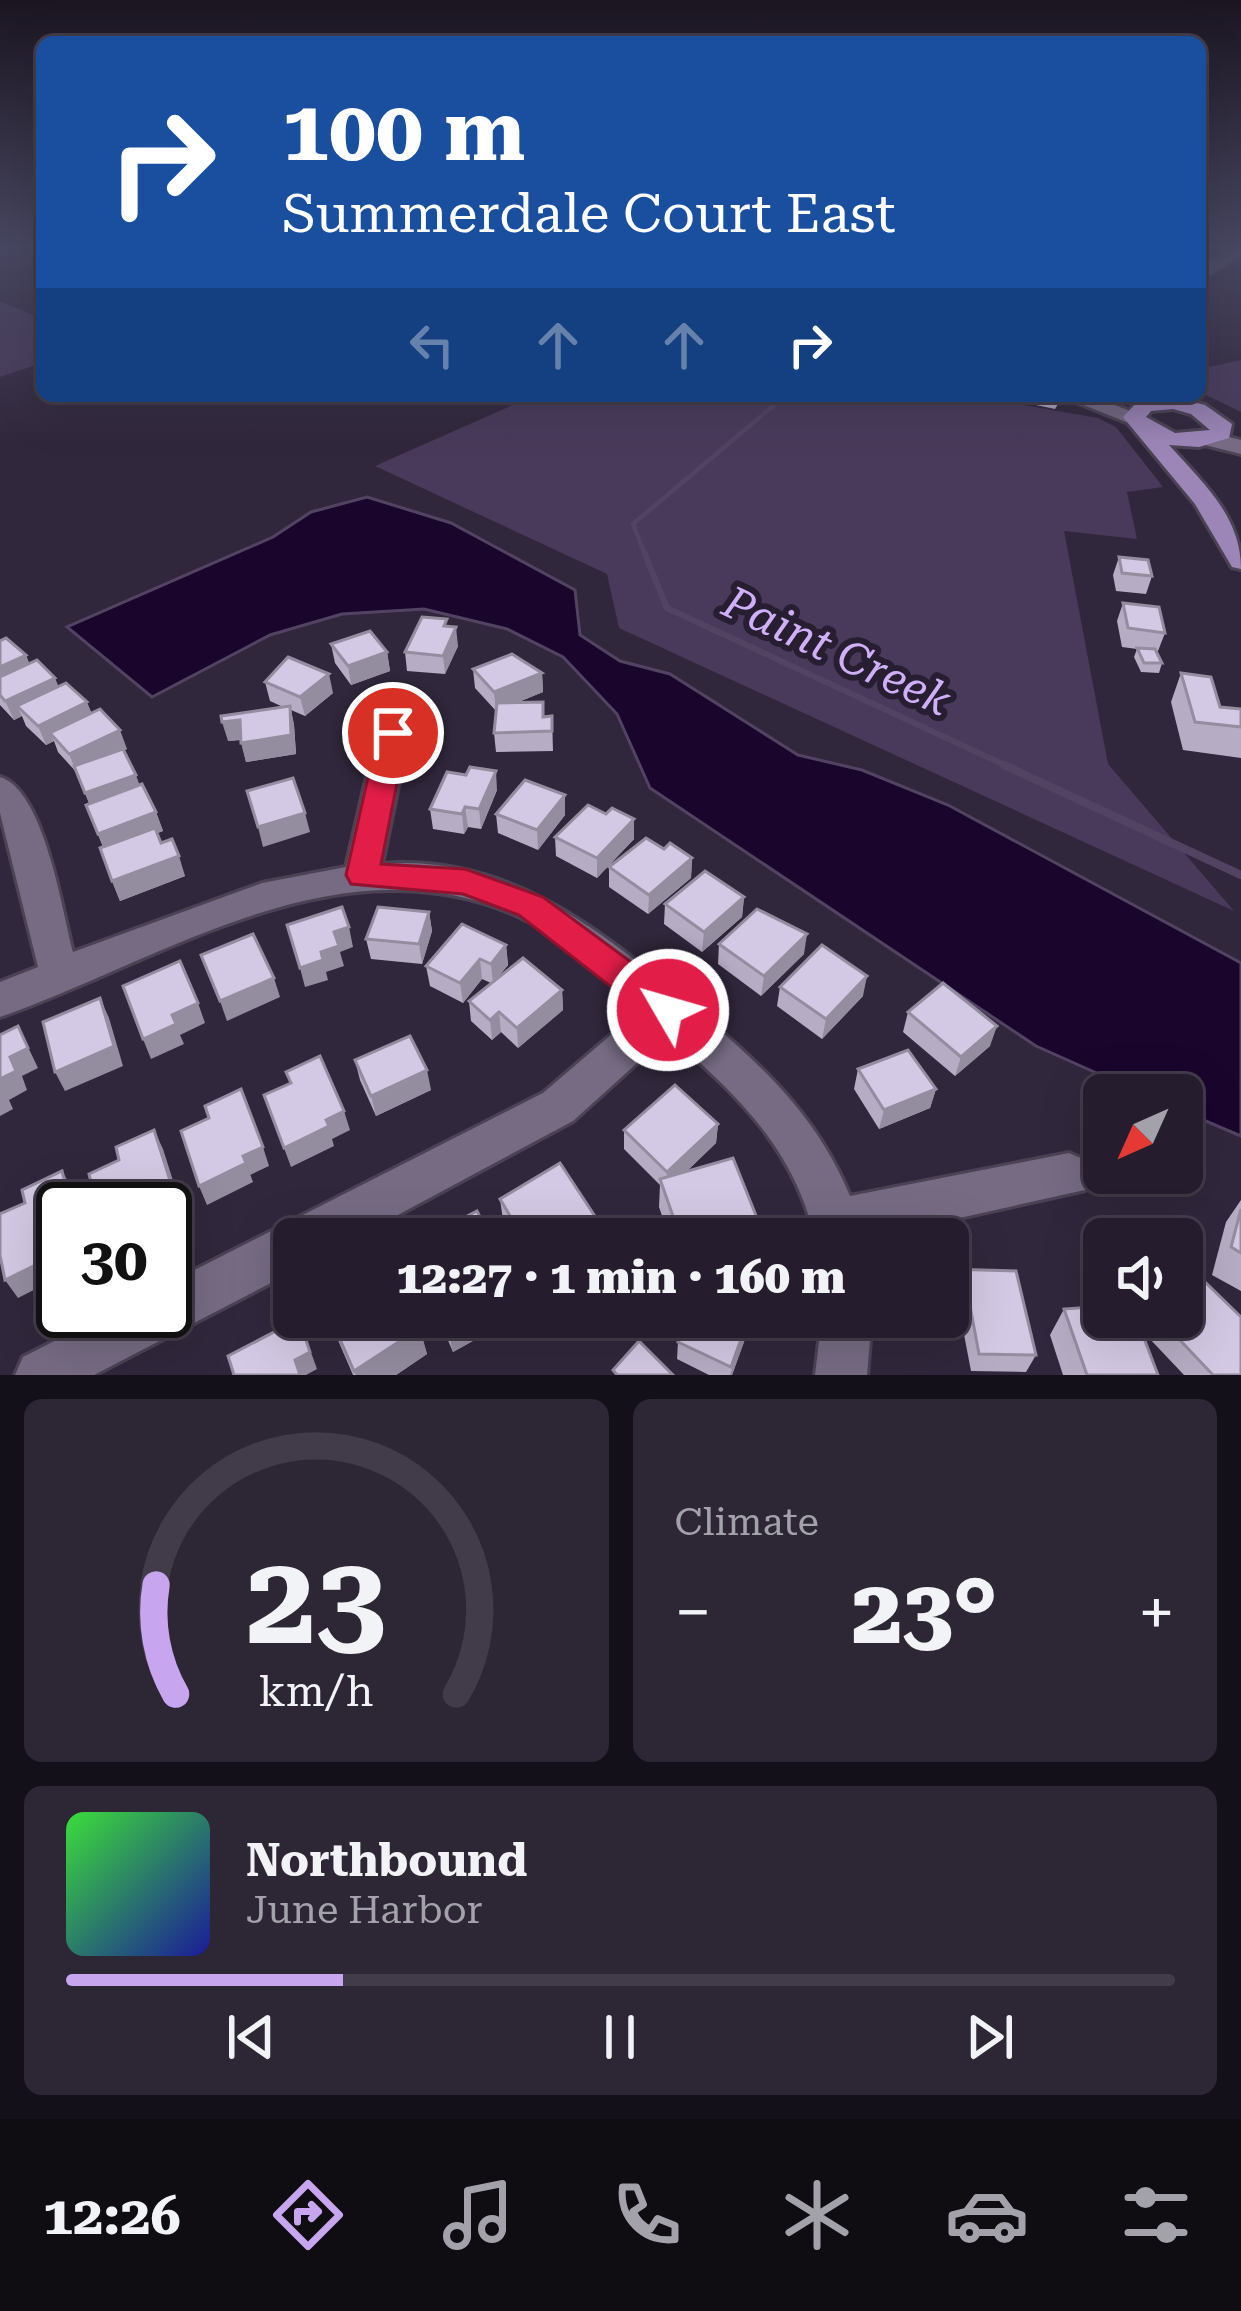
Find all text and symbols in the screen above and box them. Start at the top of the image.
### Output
text: 100 m [282,82,525,180]
icon: right [84,84,240,240]
text: Summerdale Court East [282,182,896,245]
icon: left [399,312,465,378]
icon: ahead [525,312,591,378]
icon: ahead [651,312,717,378]
icon: right [777,312,843,378]
water label: Paint Creek [714,575,960,727]
pin [342,682,444,784]
icon: arrive [360,700,426,766]
position arrow [605,947,731,1073]
north arrow [1083,1074,1203,1194]
map controls [1083,1074,1203,1338]
speed limit sign: 30 [36,1182,192,1338]
button: sound [1083,1218,1203,1338]
text: 12:27 · 1 min · 160 m [397,1251,845,1304]
text: Climate [675,1499,819,1545]
text: 23 [246,1527,386,1673]
text: 23° [852,1560,998,1665]
text: − [675,1574,711,1651]
text: + [1138,1574,1175,1651]
text: km/h [259,1665,374,1715]
text: Northbound [246,1834,527,1887]
text: June Harbor [246,1887,483,1933]
icon: previous [218,2004,284,2070]
icon: pause [587,2004,653,2070]
icon: next [957,2004,1023,2070]
icon: directions [266,2173,350,2257]
icon: music [436,2173,520,2257]
icon: phone [605,2173,689,2257]
icon: climate [775,2173,859,2257]
icon: car [945,2173,1029,2257]
icon: filters [1114,2173,1198,2257]
text: 12:26 [43,2184,181,2247]

